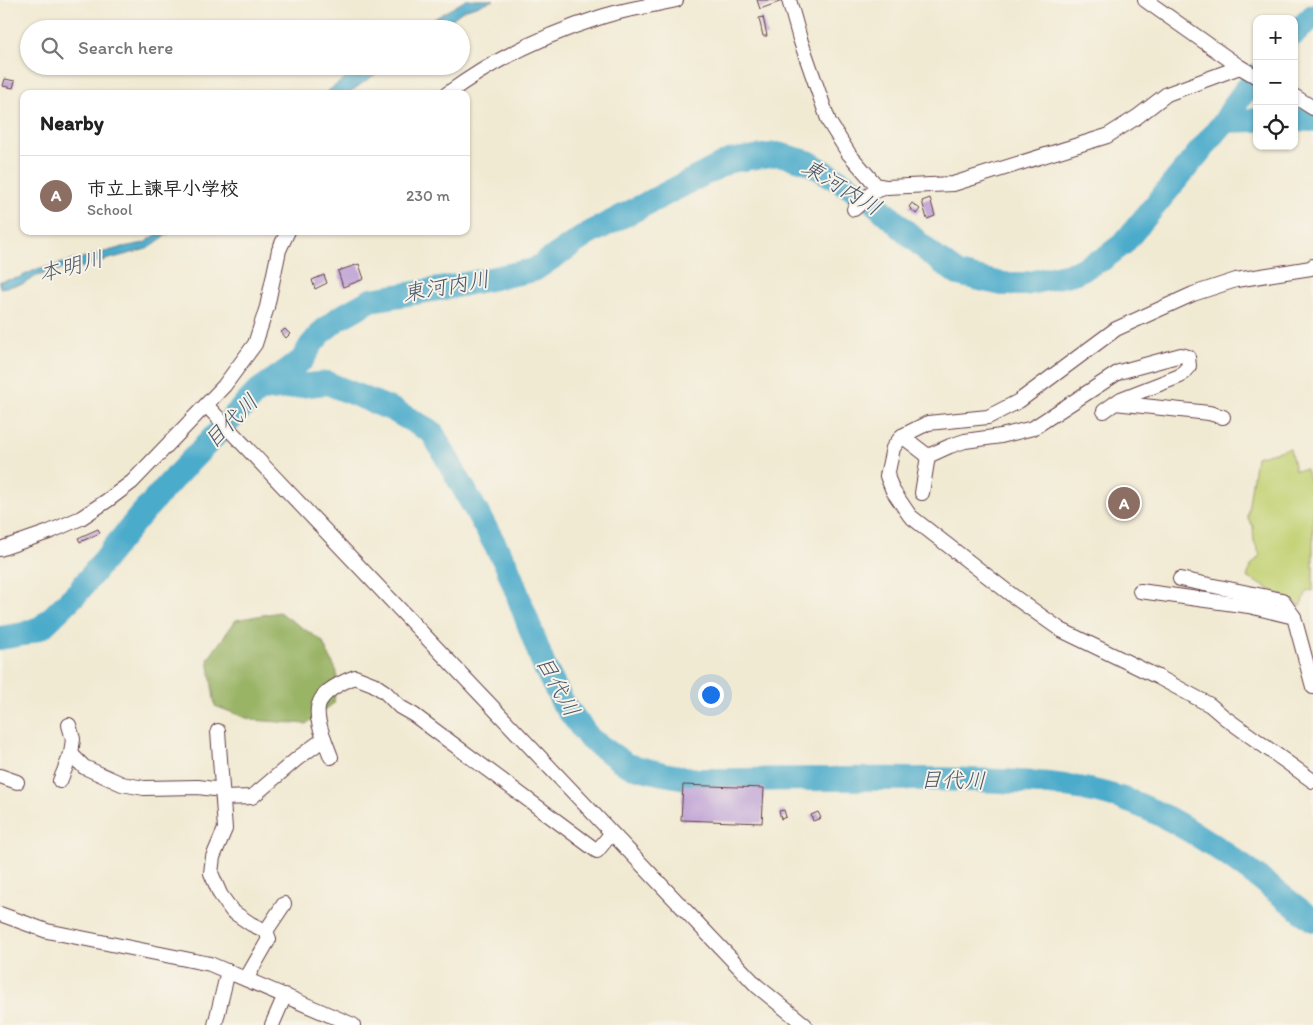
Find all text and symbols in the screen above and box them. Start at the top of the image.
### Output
map controls [1253,15,1298,150]
button: + [1253,15,1298,60]
search box [20,20,470,75]
icon: search [38,34,66,62]
text: Search here [78,36,173,59]
button: − [1253,60,1298,105]
button: locate [1253,105,1298,150]
text: Nearby [40,110,104,135]
water label: 東河内川 [797,153,887,221]
text: 市立上諫早小学校 [87,177,239,200]
text: A [51,186,61,205]
text: 230 m [406,186,450,205]
text: School [87,200,133,219]
water label: 本明川 [36,245,106,287]
water label: 東河内川 [400,265,492,307]
water label: 目代川 [198,388,264,454]
pin: A [1108,484,1140,522]
water label: 目代川 [530,651,586,721]
your location [698,682,724,708]
water label: 目代川 [920,766,986,794]

